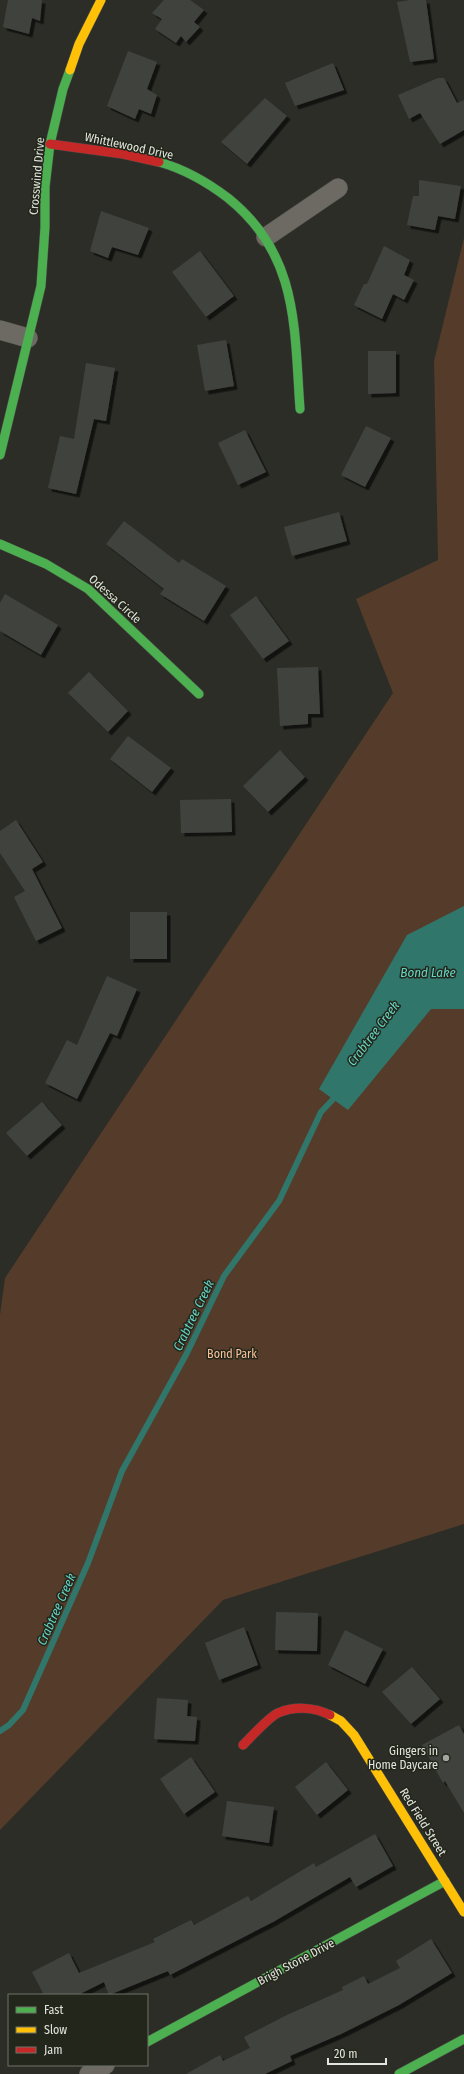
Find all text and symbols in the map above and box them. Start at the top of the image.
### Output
street label: Whittlewood Drive [83,130,175,162]
street label: Crosswind Drive [27,136,47,215]
street label: Odessa Circle [86,572,144,626]
water label: Bond Lake [400,965,456,980]
water label: Crabtree Creek [344,998,403,1069]
water label: Crabtree Creek [170,1277,217,1353]
park label: Bond Park [207,1347,257,1361]
water label: Crabtree Creek [34,1570,79,1647]
place label: Gingers in Home Daycare [368,1744,438,1772]
marker: Gingers in Home Daycare [441,1753,451,1763]
street label: Red Field Street [397,1786,449,1859]
street label: Brigh Stone Drive [255,1936,337,1988]
legend [8,1994,148,2066]
text: Fast [44,2003,63,2017]
text: Slow [44,2023,67,2037]
scale bar [328,2040,386,2066]
text: Jam [44,2043,62,2057]
text: 20 m [334,2047,358,2061]

